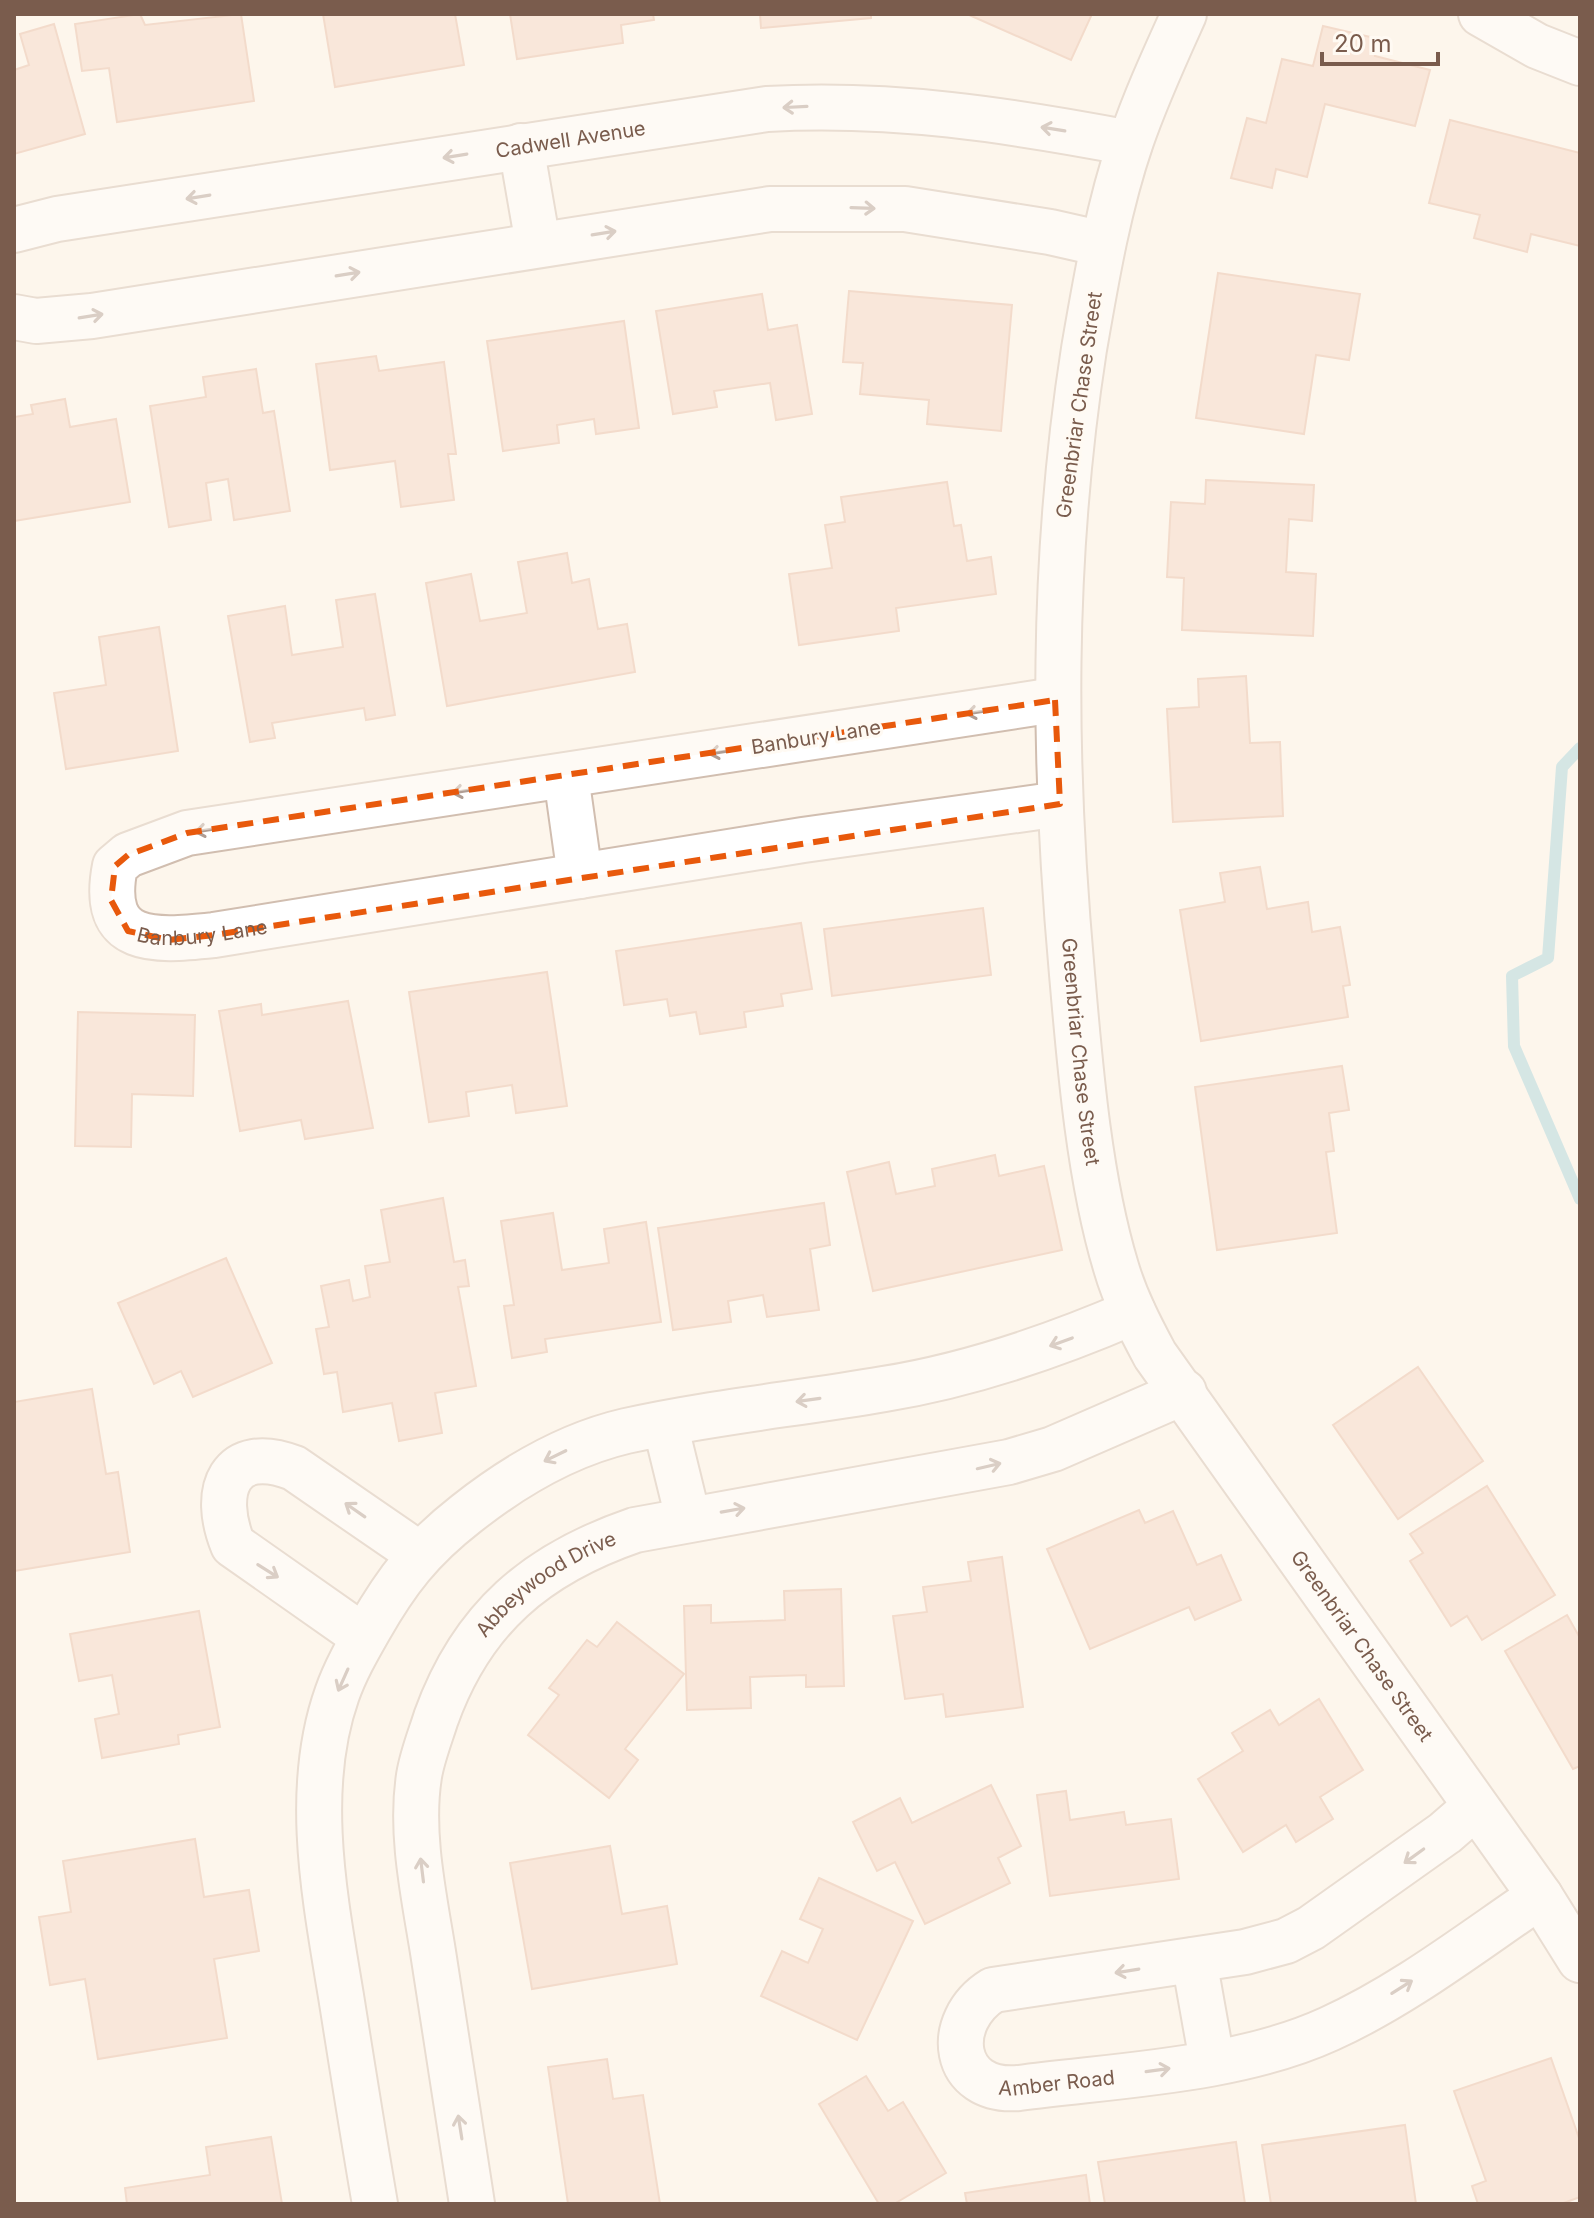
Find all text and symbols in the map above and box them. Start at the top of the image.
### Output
scale bar [1322,16,1438,66]
text: 20 m [1334,29,1392,58]
one-way arrow [782,100,809,115]
street label: Cadwell Avenue [494,116,647,163]
one-way arrow [1041,120,1067,135]
one-way arrow [443,150,468,165]
one-way arrow [186,190,211,205]
one-way arrow [849,200,876,216]
one-way arrow [591,225,617,240]
one-way arrow [335,266,360,281]
street label: Greenbriar Chase Street [1051,290,1107,520]
one-way arrow [78,308,103,323]
one-way arrow [966,705,992,720]
street label: Banbury Lane [749,715,883,759]
one-way arrow [709,745,735,760]
one-way arrow [452,784,478,799]
one-way arrow [195,823,221,838]
street label: Banbury Lane [135,915,269,950]
street label: Greenbriar Chase Street [1057,937,1105,1168]
one-way arrow [1049,1336,1074,1351]
one-way arrow [796,1393,821,1408]
one-way arrow [544,1449,568,1464]
one-way arrow [975,1458,1001,1473]
one-way arrow [344,1502,366,1518]
one-way arrow [719,1502,745,1517]
street label: Abbeywood Drive [471,1526,620,1642]
street label: Greenbriar Chase Street [1286,1546,1438,1746]
one-way arrow [256,1563,279,1579]
one-way arrow [335,1668,350,1692]
one-way arrow [1404,1847,1425,1864]
one-way arrow [414,1857,429,1884]
one-way arrow [1115,1964,1140,1979]
one-way arrow [1390,1979,1413,1995]
one-way arrow [1145,2062,1170,2077]
street label: Amber Road [998,2065,1116,2101]
one-way arrow [452,2115,467,2140]

